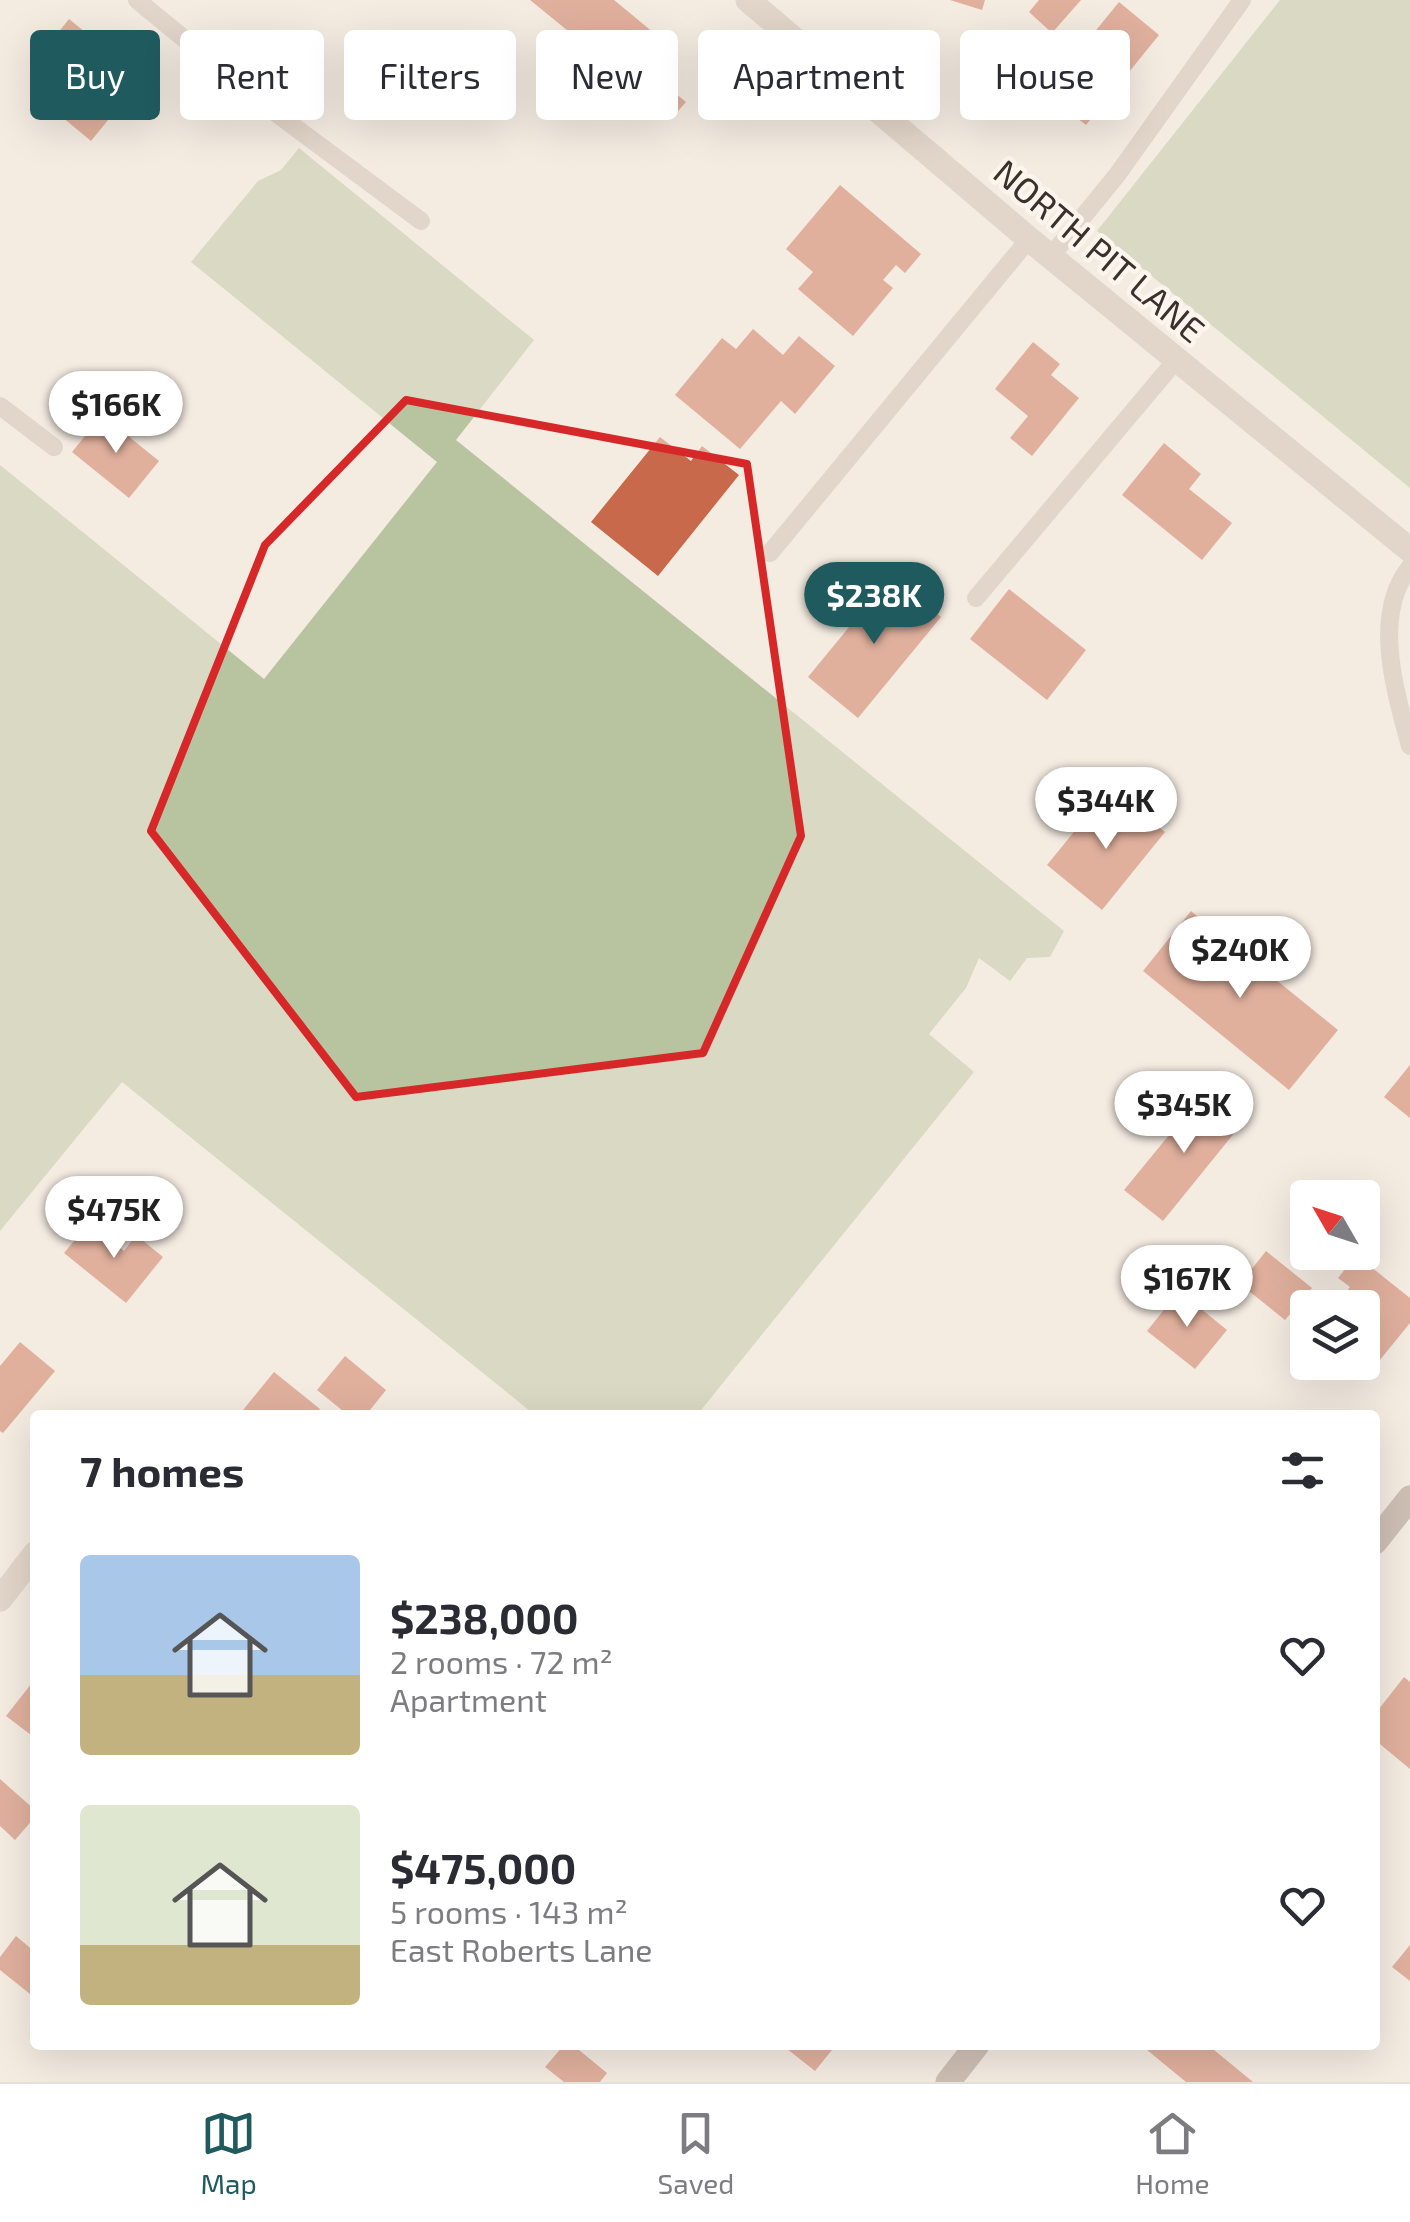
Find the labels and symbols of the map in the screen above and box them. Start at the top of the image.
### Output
street label: NORTH PIT LANE [986,150,1214,350]
pin: $166K [46,371,186,456]
pin: $238K [804,562,944,647]
pin: $344K [1036,767,1176,852]
pin: $240K [1170,916,1310,1001]
pin: $345K [1114,1071,1254,1156]
pin: $475K [44,1176,184,1261]
north arrow [1290,1180,1380,1270]
pin: $167K [1117,1245,1257,1330]

